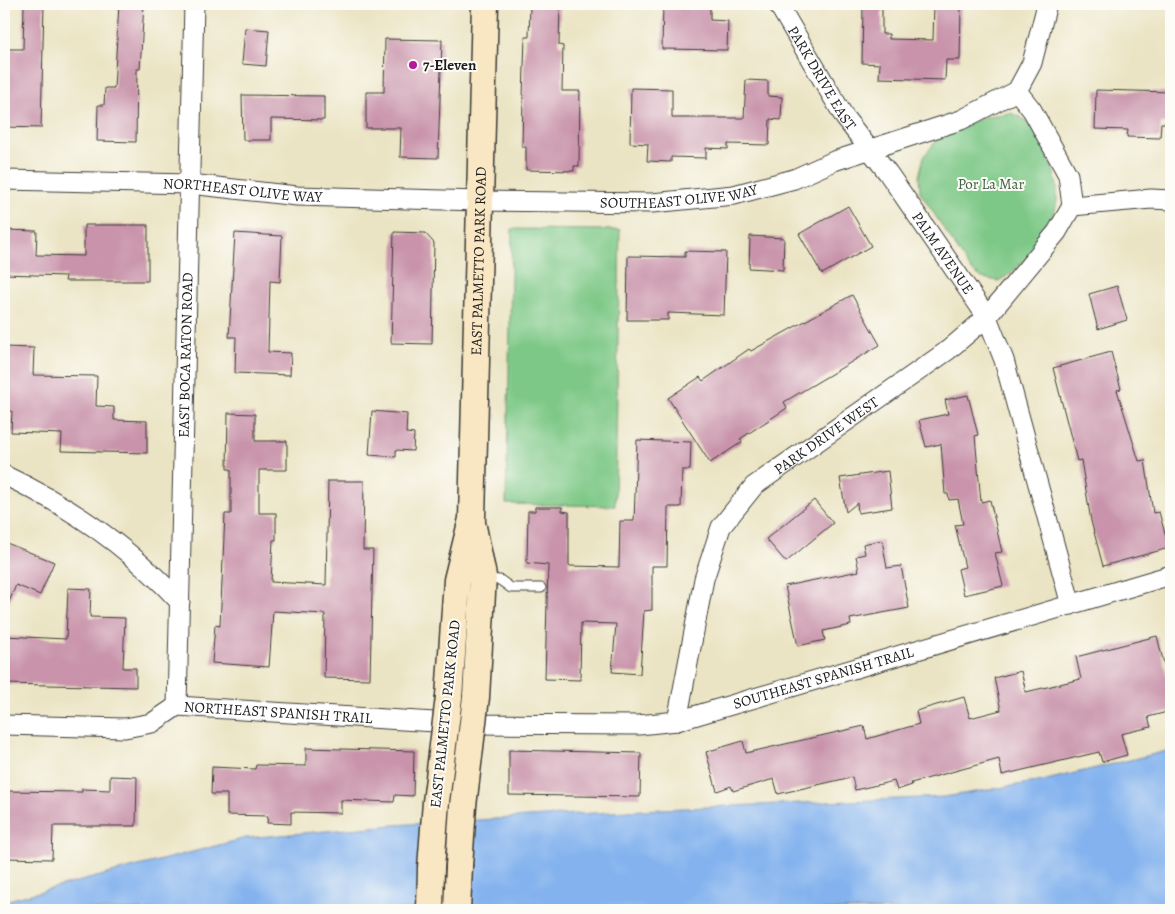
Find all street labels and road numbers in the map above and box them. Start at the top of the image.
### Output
street label: PARK DRIVE EAST [783,22,861,135]
street label: EAST PALMETTO PARK ROAD [466,166,491,356]
street label: NORTHEAST OLIVE WAY [163,173,324,207]
street label: SOUTHEAST OLIVE WAY [600,179,761,213]
street label: PALM AVENUE [907,208,978,298]
street label: EAST BOCA RATON ROAD [173,272,197,438]
street label: PARK DRIVE WEST [770,391,883,479]
street label: EAST PALMETTO PARK ROAD [425,619,465,809]
street label: SOUTHEAST SPANISH TRAIL [731,642,916,714]
street label: NORTHEAST SPANISH TRAIL [183,696,373,728]

